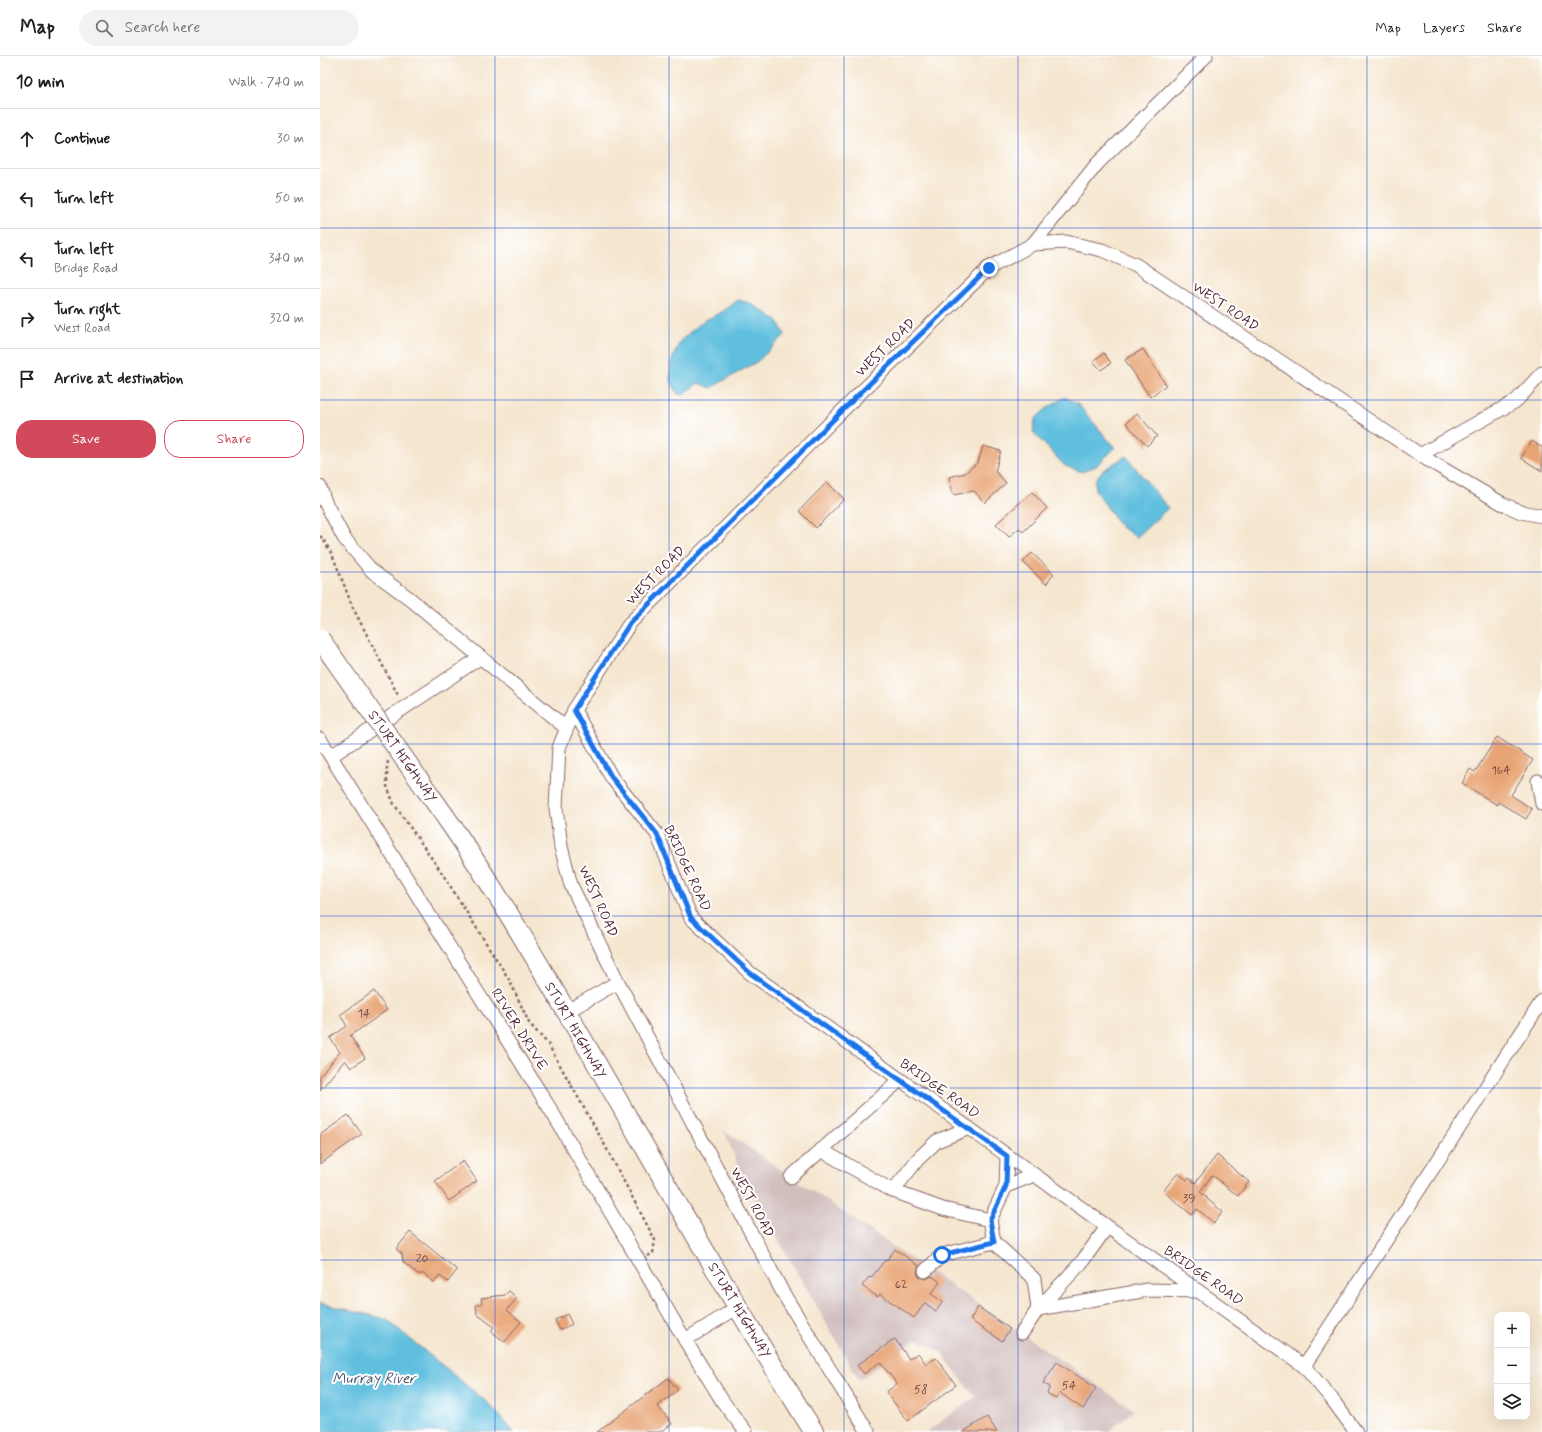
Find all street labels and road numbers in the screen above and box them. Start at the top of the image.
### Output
street label: WEST ROAD [1189,278,1262,336]
street label: WEST ROAD [852,315,920,381]
street label: WEST ROAD [622,542,689,609]
street label: STURT HIGHWAY [364,707,441,806]
street label: BRIDGE ROAD [659,822,715,914]
street label: WEST ROAD [574,863,622,940]
street label: STURT HIGHWAY [540,979,610,1082]
street label: RIVER DRIVE [487,985,552,1074]
street label: BRIDGE ROAD [896,1055,983,1123]
street label: WEST ROAD [726,1164,778,1241]
street label: BRIDGE ROAD [1160,1242,1247,1310]
street label: STURT HIGHWAY [703,1259,775,1362]

